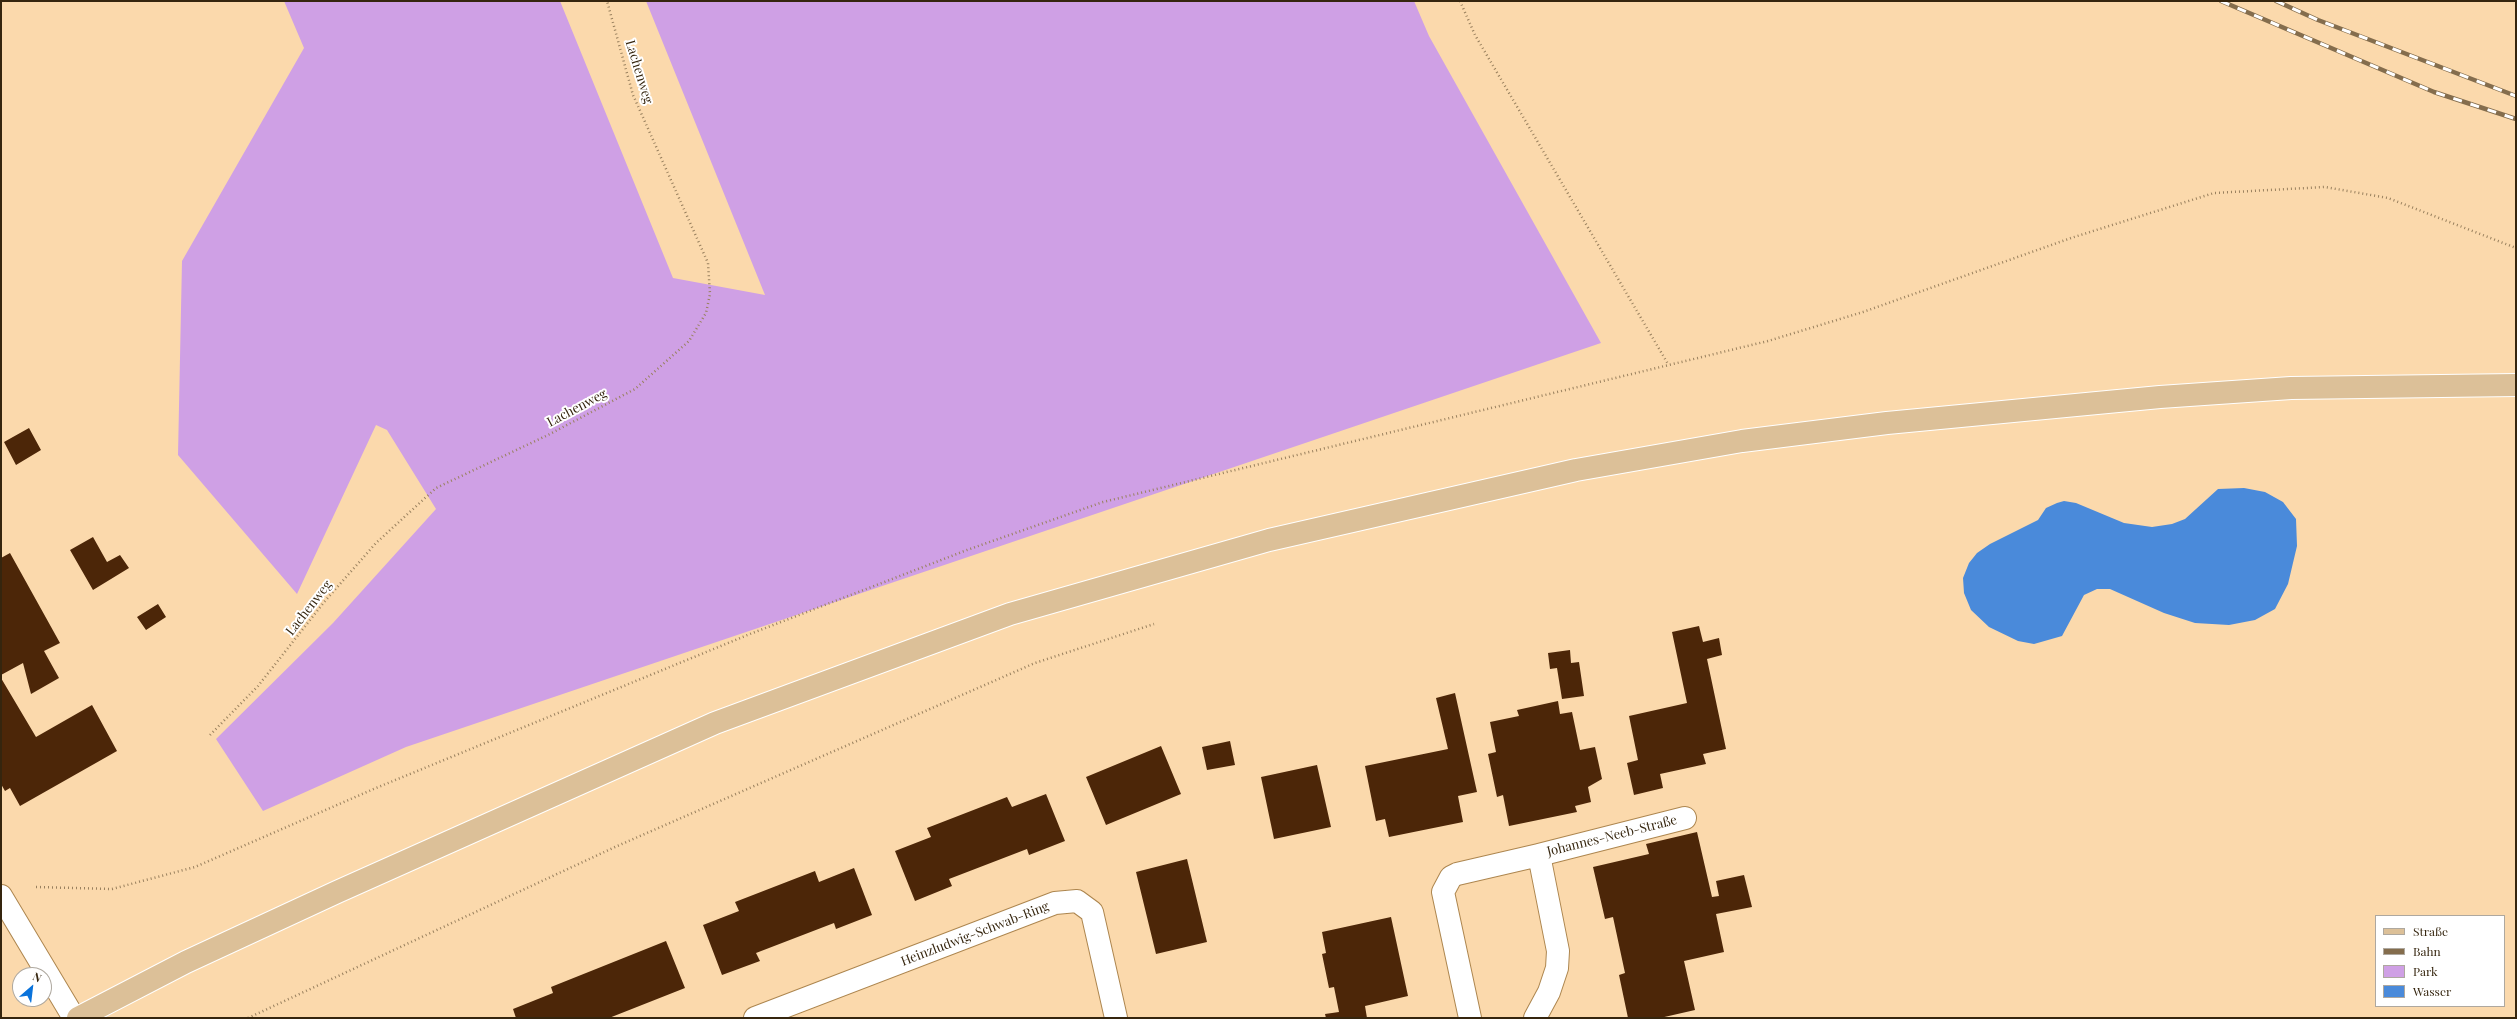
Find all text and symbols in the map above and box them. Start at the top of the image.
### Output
street label: Lachenweg [622,38,656,106]
street label: Lachenweg [544,386,610,430]
street label: Lachenweg [283,577,335,639]
street label: Johannes-Neeb-Straße [1545,812,1679,860]
street label: Heinzludwig-Schwab-Ring [899,898,1051,970]
legend [2375,915,2505,1007]
text: Straße [2413,923,2448,939]
text: Bahn [2413,943,2441,959]
text: Park [2413,963,2438,979]
north arrow [12,967,52,1007]
text: N [30,968,44,985]
text: Wasser [2413,983,2451,999]

